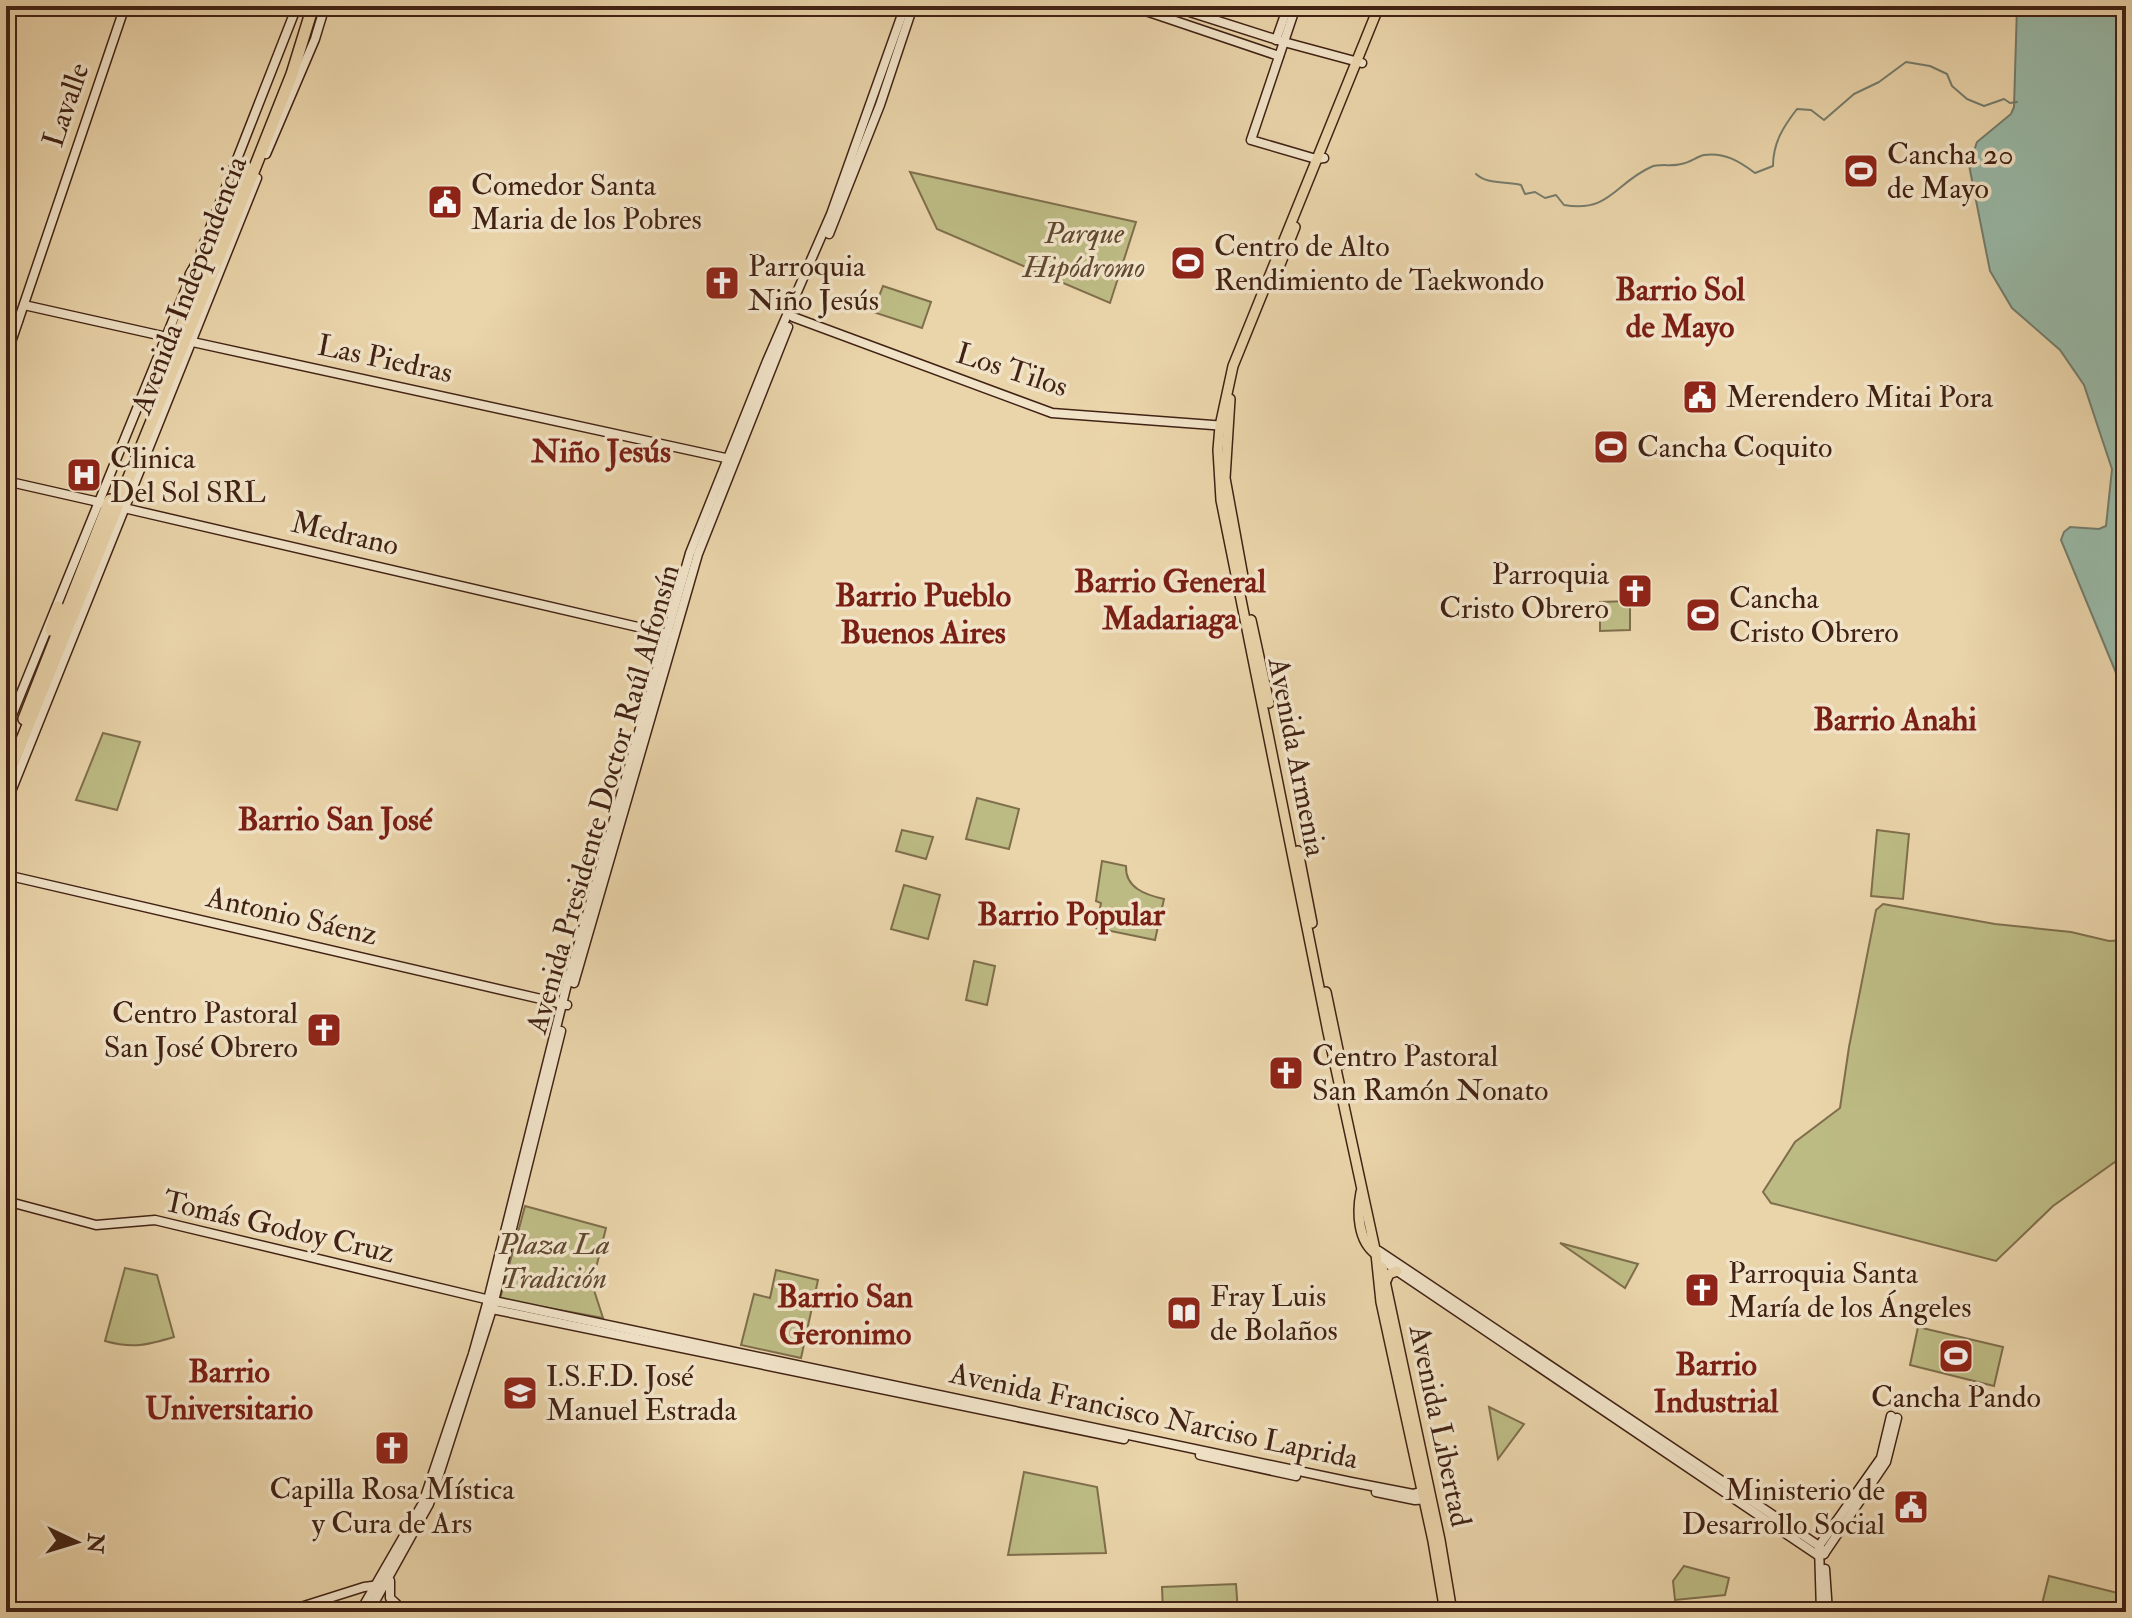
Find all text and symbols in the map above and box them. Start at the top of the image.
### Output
street label: Lavalle [34,58,98,152]
place label: Cancha 20 de Mayo [1887,136,2014,207]
street label: Avenida Independencia [122,150,255,420]
sports icon: Cancha 20 de Mayo [1842,152,1880,190]
place label: Comedor Santa Maria de los Pobres [471,167,702,238]
public building icon: Comedor Santa Maria de los Pobres [426,183,464,221]
park label: Parque Hipódromo [1021,215,1145,286]
place label: Centro de Alto Rendimiento de Taekwondo [1214,228,1544,299]
sports icon: Centro de Alto Rendimiento de Taekwondo [1169,244,1207,282]
place label: Parroquia Niño Jesús [748,248,879,319]
church icon: Parroquia Niño Jesús [703,264,741,302]
district label: Barrio Sol de Mayo [1615,270,1746,347]
street label: Las Piedras [314,327,456,391]
street label: Los Tilos [952,335,1072,405]
public building icon: Merendero Mitai Pora [1681,378,1719,416]
place label: Merendero Mitai Pora [1726,379,1994,416]
sports icon: Cancha Coquito [1592,428,1630,466]
place label: Cancha Coquito [1637,429,1833,466]
district label: Niño Jesús [530,432,671,472]
place label: Clinica Del Sol SRL [110,440,266,511]
hospital icon: Clinica Del Sol SRL [65,456,103,494]
street label: Medrano [288,504,402,564]
place label: Parroquia Cristo Obrero [1439,556,1610,627]
street label: Avenida Presidente Doctor Raúl Alfonsín [518,560,688,1039]
district label: Barrio General Madariaga [1074,562,1267,639]
church icon: Parroquia Cristo Obrero [1616,572,1654,610]
district label: Barrio Pueblo Buenos Aires [835,576,1011,653]
place label: Cancha Cristo Obrero [1729,580,1899,651]
sports icon: Cancha Cristo Obrero [1684,596,1722,634]
street label: Avenida Armenia [1259,653,1335,860]
district label: Barrio Anahi [1813,700,1977,740]
district label: Barrio San José [238,800,433,840]
street label: Antonio Sáenz [202,878,381,954]
district label: Barrio Popular [977,895,1166,935]
place label: Centro Pastoral San José Obrero [104,995,298,1066]
church icon: Centro Pastoral San José Obrero [305,1011,343,1049]
place label: Centro Pastoral San Ramón Nonato [1312,1038,1548,1109]
church icon: Centro Pastoral San Ramón Nonato [1267,1054,1305,1092]
street label: Tomás Godoy Cruz [160,1182,398,1272]
park label: Plaza La Tradición [497,1226,610,1297]
place label: Parroquia Santa María de los Ángeles [1728,1255,1971,1326]
church icon: Parroquia Santa María de los Ángeles [1683,1271,1721,1309]
district label: Barrio San Geronimo [777,1277,913,1354]
place label: Fray Luis de Bolaños [1210,1278,1338,1349]
library icon: Fray Luis de Bolaños [1165,1294,1203,1332]
street label: Avenida Libertad [1400,1321,1479,1530]
sports icon: Cancha Pando [1937,1337,1975,1375]
district label: Barrio Industrial [1654,1345,1779,1422]
district label: Barrio Universitario [145,1352,313,1429]
street label: Avenida Francisco Narciso Laprida [946,1354,1362,1478]
place label: I.S.F.D. José Manuel Estrada [546,1358,737,1429]
school or university icon: I.S.F.D. José Manuel Estrada [501,1374,539,1412]
place label: Cancha Pando [1871,1379,2041,1416]
church icon: Capilla Rosa Mística y Cura de Ars [373,1429,411,1467]
place label: Capilla Rosa Mística y Cura de Ars [269,1471,515,1542]
place label: Ministerio de Desarrollo Social [1682,1472,1885,1543]
public building icon: Ministerio de Desarrollo Social [1892,1488,1930,1526]
north arrow [36,1502,116,1582]
text: N [80,1532,110,1554]

